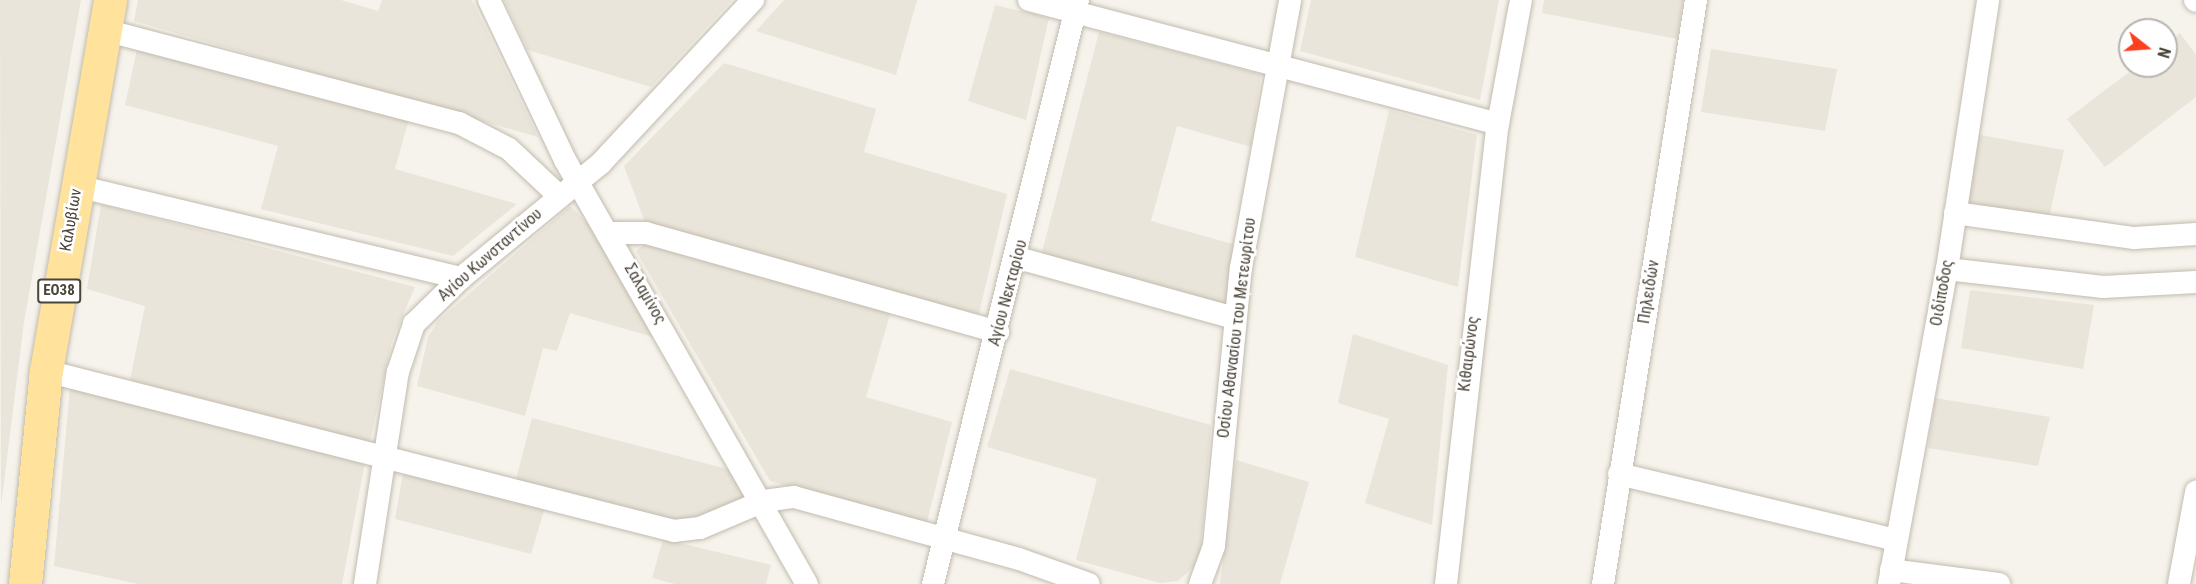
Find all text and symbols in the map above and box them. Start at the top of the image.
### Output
north arrow [2118,18,2178,78]
text: N [2153,45,2174,60]
street label: Καλυβίων [56,187,86,253]
street label: Αγίου Κωνσταντίνου [434,205,546,305]
street label: Οσίου Αθανασίου του Μετεωρίτου [1214,217,1260,439]
street label: Αγίου Νεκταρίου [985,238,1031,348]
street label: Οιδίποδος [1927,258,1957,328]
street label: Πηλειδών [1634,259,1664,325]
street label: Σαλαμίνος [620,260,670,328]
road number: ΕΟ38 [36,279,82,303]
street label: Κιθαιρώνος [1455,315,1483,393]

